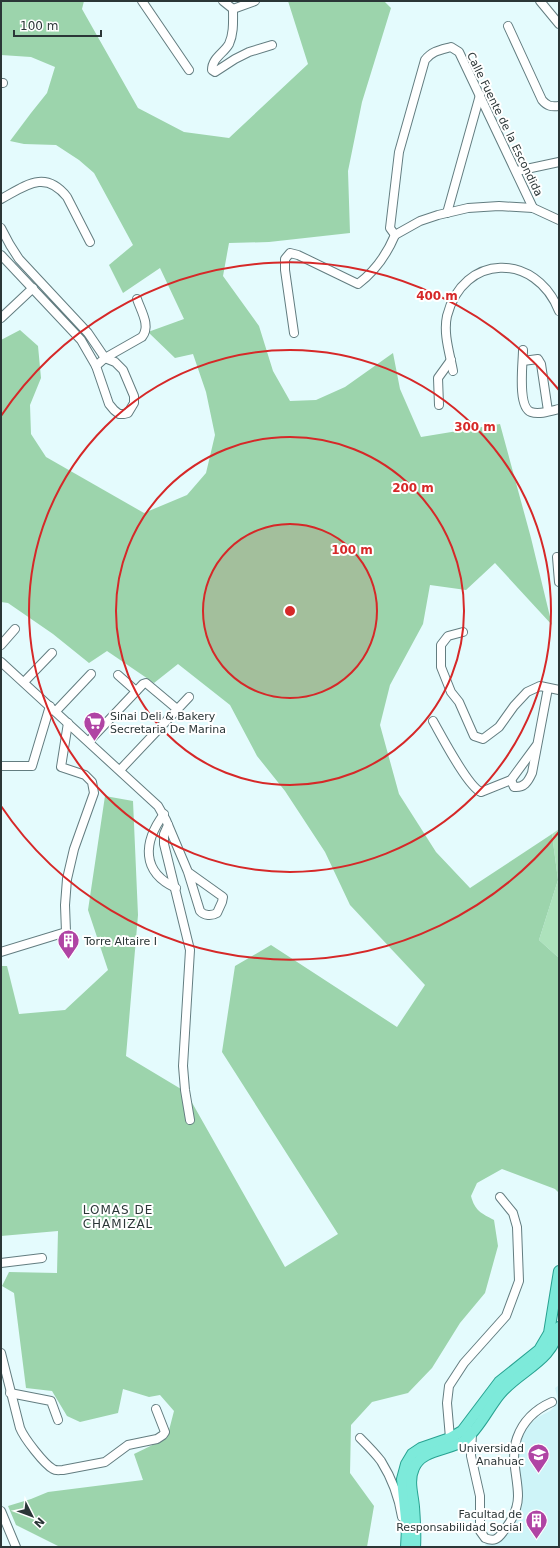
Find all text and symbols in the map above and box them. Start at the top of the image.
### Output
scale bar [14,12,101,38]
text: 100 m [20,19,58,33]
street label: Calle Fuente de la Escondida [464,50,545,198]
text: 400 m [416,289,458,303]
text: 300 m [454,420,496,434]
text: 200 m [392,481,434,495]
text: 100 m [331,543,373,557]
centre of rings [283,604,297,618]
supermarket icon: Sinai Deli & Bakery Secretaria De Marina [81,709,107,742]
place label: Sinai Deli & Bakery Secretaria De Marina [110,710,226,736]
building icon: Torre Altaire I [56,928,82,961]
place label: Torre Altaire I [83,935,157,948]
district label: LOMAS DE CHAMIZAL [83,1203,153,1231]
school or university icon: Universidad Anahuac [526,1441,552,1474]
place label: Universidad Anahuac [459,1442,524,1468]
north arrow [12,1496,52,1536]
building icon: Facultad de Responsabilidad Social [524,1507,550,1540]
place label: Facultad de Responsabilidad Social [396,1508,522,1534]
text: N [31,1515,47,1530]

